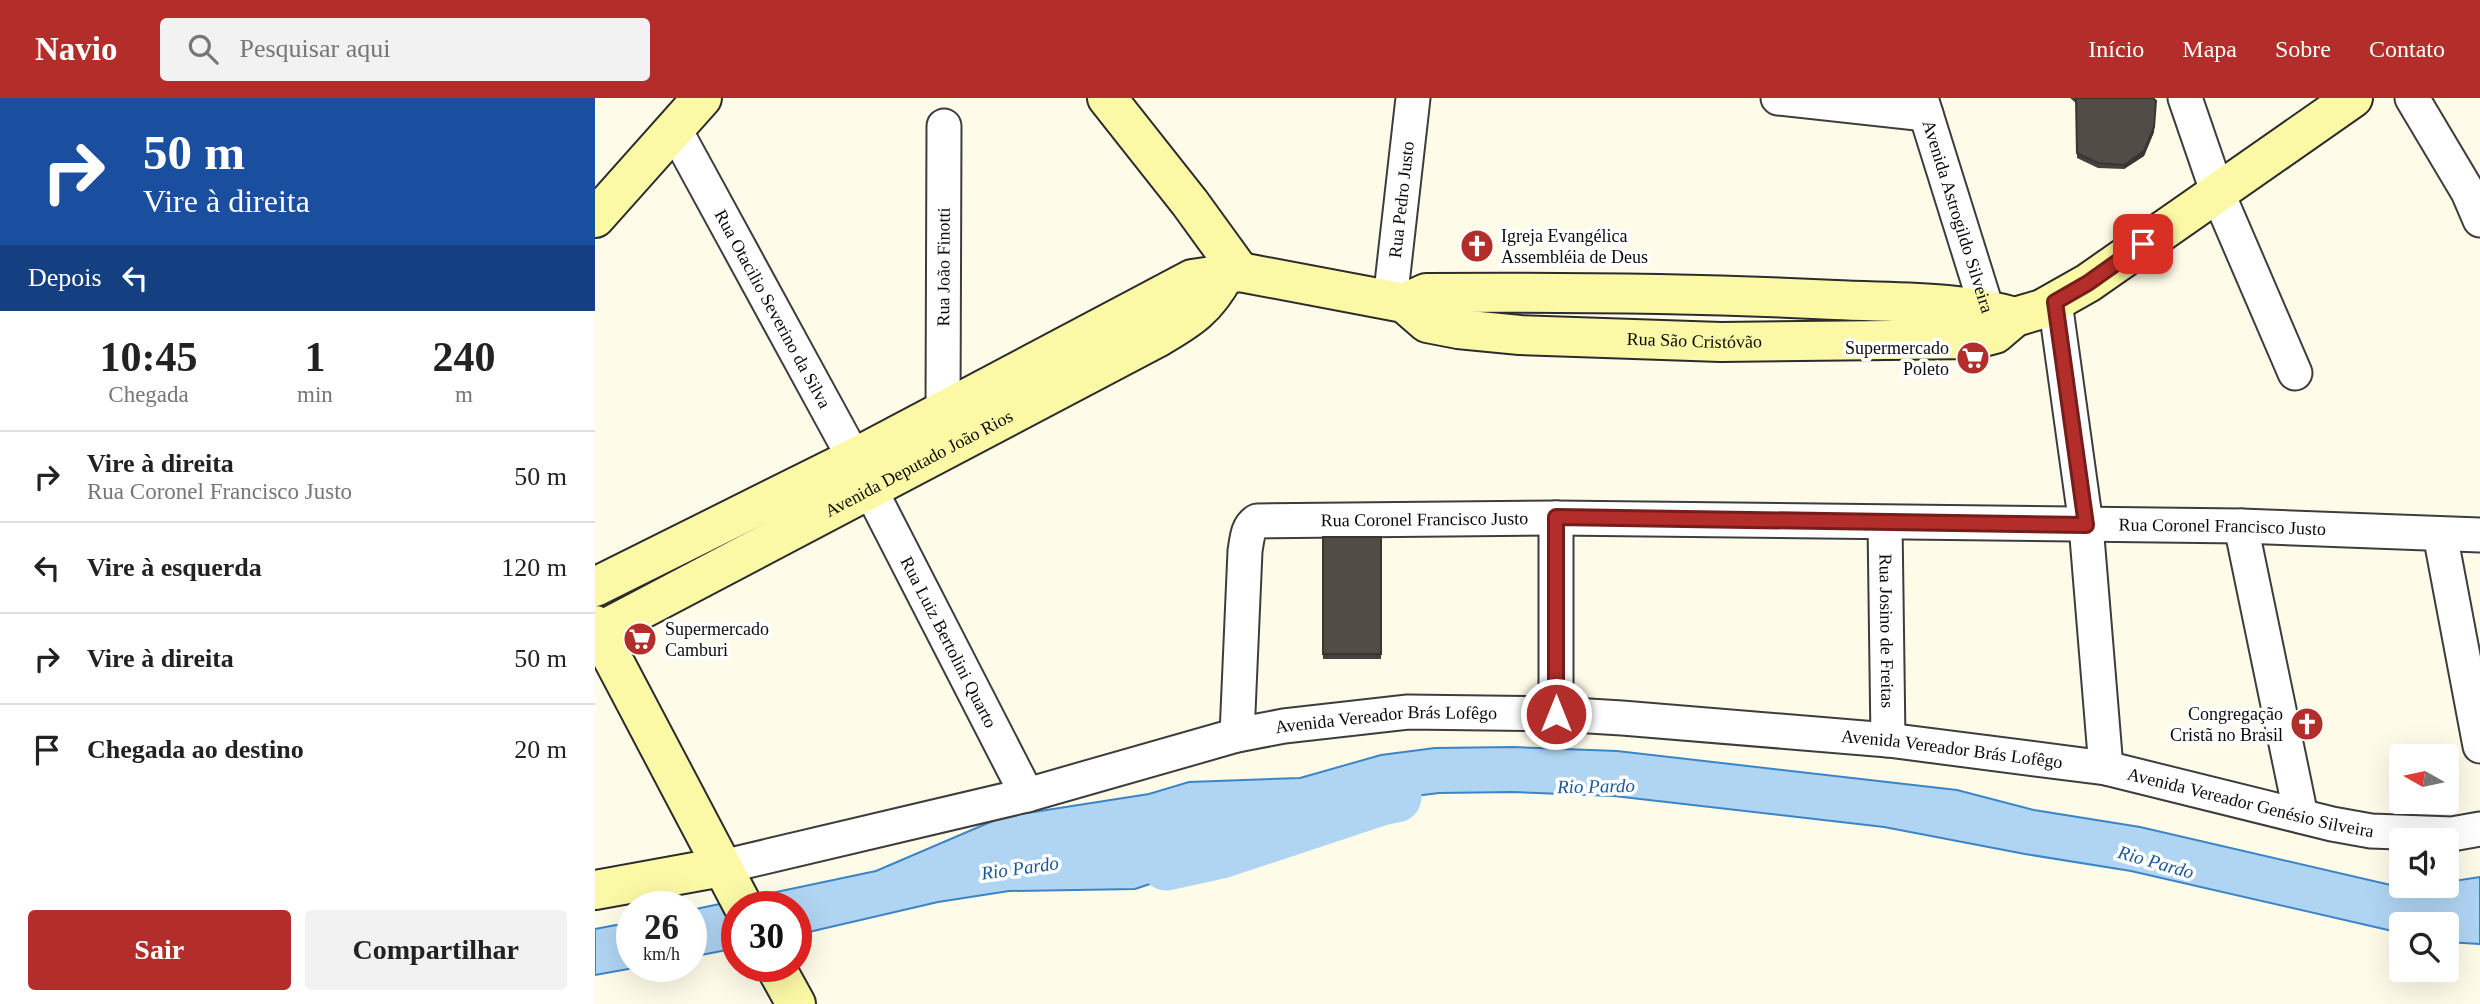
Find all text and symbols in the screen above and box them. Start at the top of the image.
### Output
search box [160,18,650,81]
icon: search [184,30,222,68]
text: Navio [35,31,118,67]
text: Pesquisar aqui [240,34,390,63]
text: Início [2088,36,2144,62]
text: Mapa [2182,36,2237,62]
text: Sobre [2275,36,2331,62]
text: Contato [2369,36,2445,62]
street label: Avenida Astrogildo Silveira [1918,118,1997,315]
text: 50 m [143,125,245,180]
icon: right [28,126,119,217]
street label: Rua Pedro Justo [1385,140,1418,259]
text: Vire à direita [143,183,310,219]
street label: Rua Otacilio Severino da Silva [710,206,835,412]
street label: Rua João Finotti [933,207,954,327]
pin [2113,214,2173,274]
icon: arrive [2124,225,2162,263]
place label: Igreja Evangélica Assembléia de Deus [1501,226,1648,267]
church icon: Igreja Evangélica Assembléia de Deus [1458,227,1496,265]
icon: left [116,259,154,297]
text: Depois [28,263,102,292]
street label: Rua São Cristóvão [1626,329,1762,352]
text: 10:45 [100,334,198,380]
text: 1 [304,334,325,380]
text: 240 [432,334,495,380]
place label: Supermercado Poleto [1845,338,1949,379]
supermarket icon: Supermercado Poleto [1954,339,1992,377]
text: Chegada [108,382,189,407]
text: min [297,382,333,407]
text: m [455,382,473,407]
street label: Avenida Deputado João Rios [822,406,1016,521]
text: Vire à direita [87,449,234,478]
icon: right [28,458,66,496]
text: 50 m [514,462,567,491]
text: Rua Coronel Francisco Justo [87,479,352,504]
street label: Rua Coronel Francisco Justo [1320,508,1528,530]
street label: Rua Coronel Francisco Justo [2118,515,2326,539]
icon: left [28,549,66,587]
text: Vire à esquerda [87,553,262,582]
text: 120 m [501,553,567,582]
street label: Rua Luiz Bertolini Quarto [896,553,1001,731]
street label: Rua Josino de Freitas [1875,554,1898,708]
place label: Supermercado Camburi [665,619,769,660]
supermarket icon: Supermercado Camburi [621,620,659,658]
icon: right [28,640,66,678]
text: Vire à direita [87,644,234,673]
text: 50 m [514,644,567,673]
position arrow [1519,677,1593,751]
street label: Avenida Vereador Brás Lofêgo [1273,702,1497,738]
place label: Congregação Cristã no Brasil [2170,704,2283,745]
church icon: Congregação Cristã no Brasil [2288,705,2326,743]
street label: Avenida Vereador Brás Lofêgo [1840,726,2064,772]
icon: arrive [28,731,66,769]
text: Chegada ao destino [87,735,304,764]
text: 20 m [514,735,567,764]
north arrow [2389,744,2459,814]
map controls [2389,744,2459,982]
street label: Avenida Vereador Genésio Silveira [2125,764,2375,841]
water label: Rio Pardo [1556,775,1635,797]
button: sound [2389,828,2459,898]
water label: Rio Pardo [2115,841,2196,883]
water label: Rio Pardo [979,852,1060,884]
speed limit sign: 30 [721,891,812,982]
text: 26 [644,908,679,947]
button: Sair [28,910,291,990]
button: Compartilhar [305,910,567,990]
button: search [2389,912,2459,982]
text: km/h [643,944,680,964]

